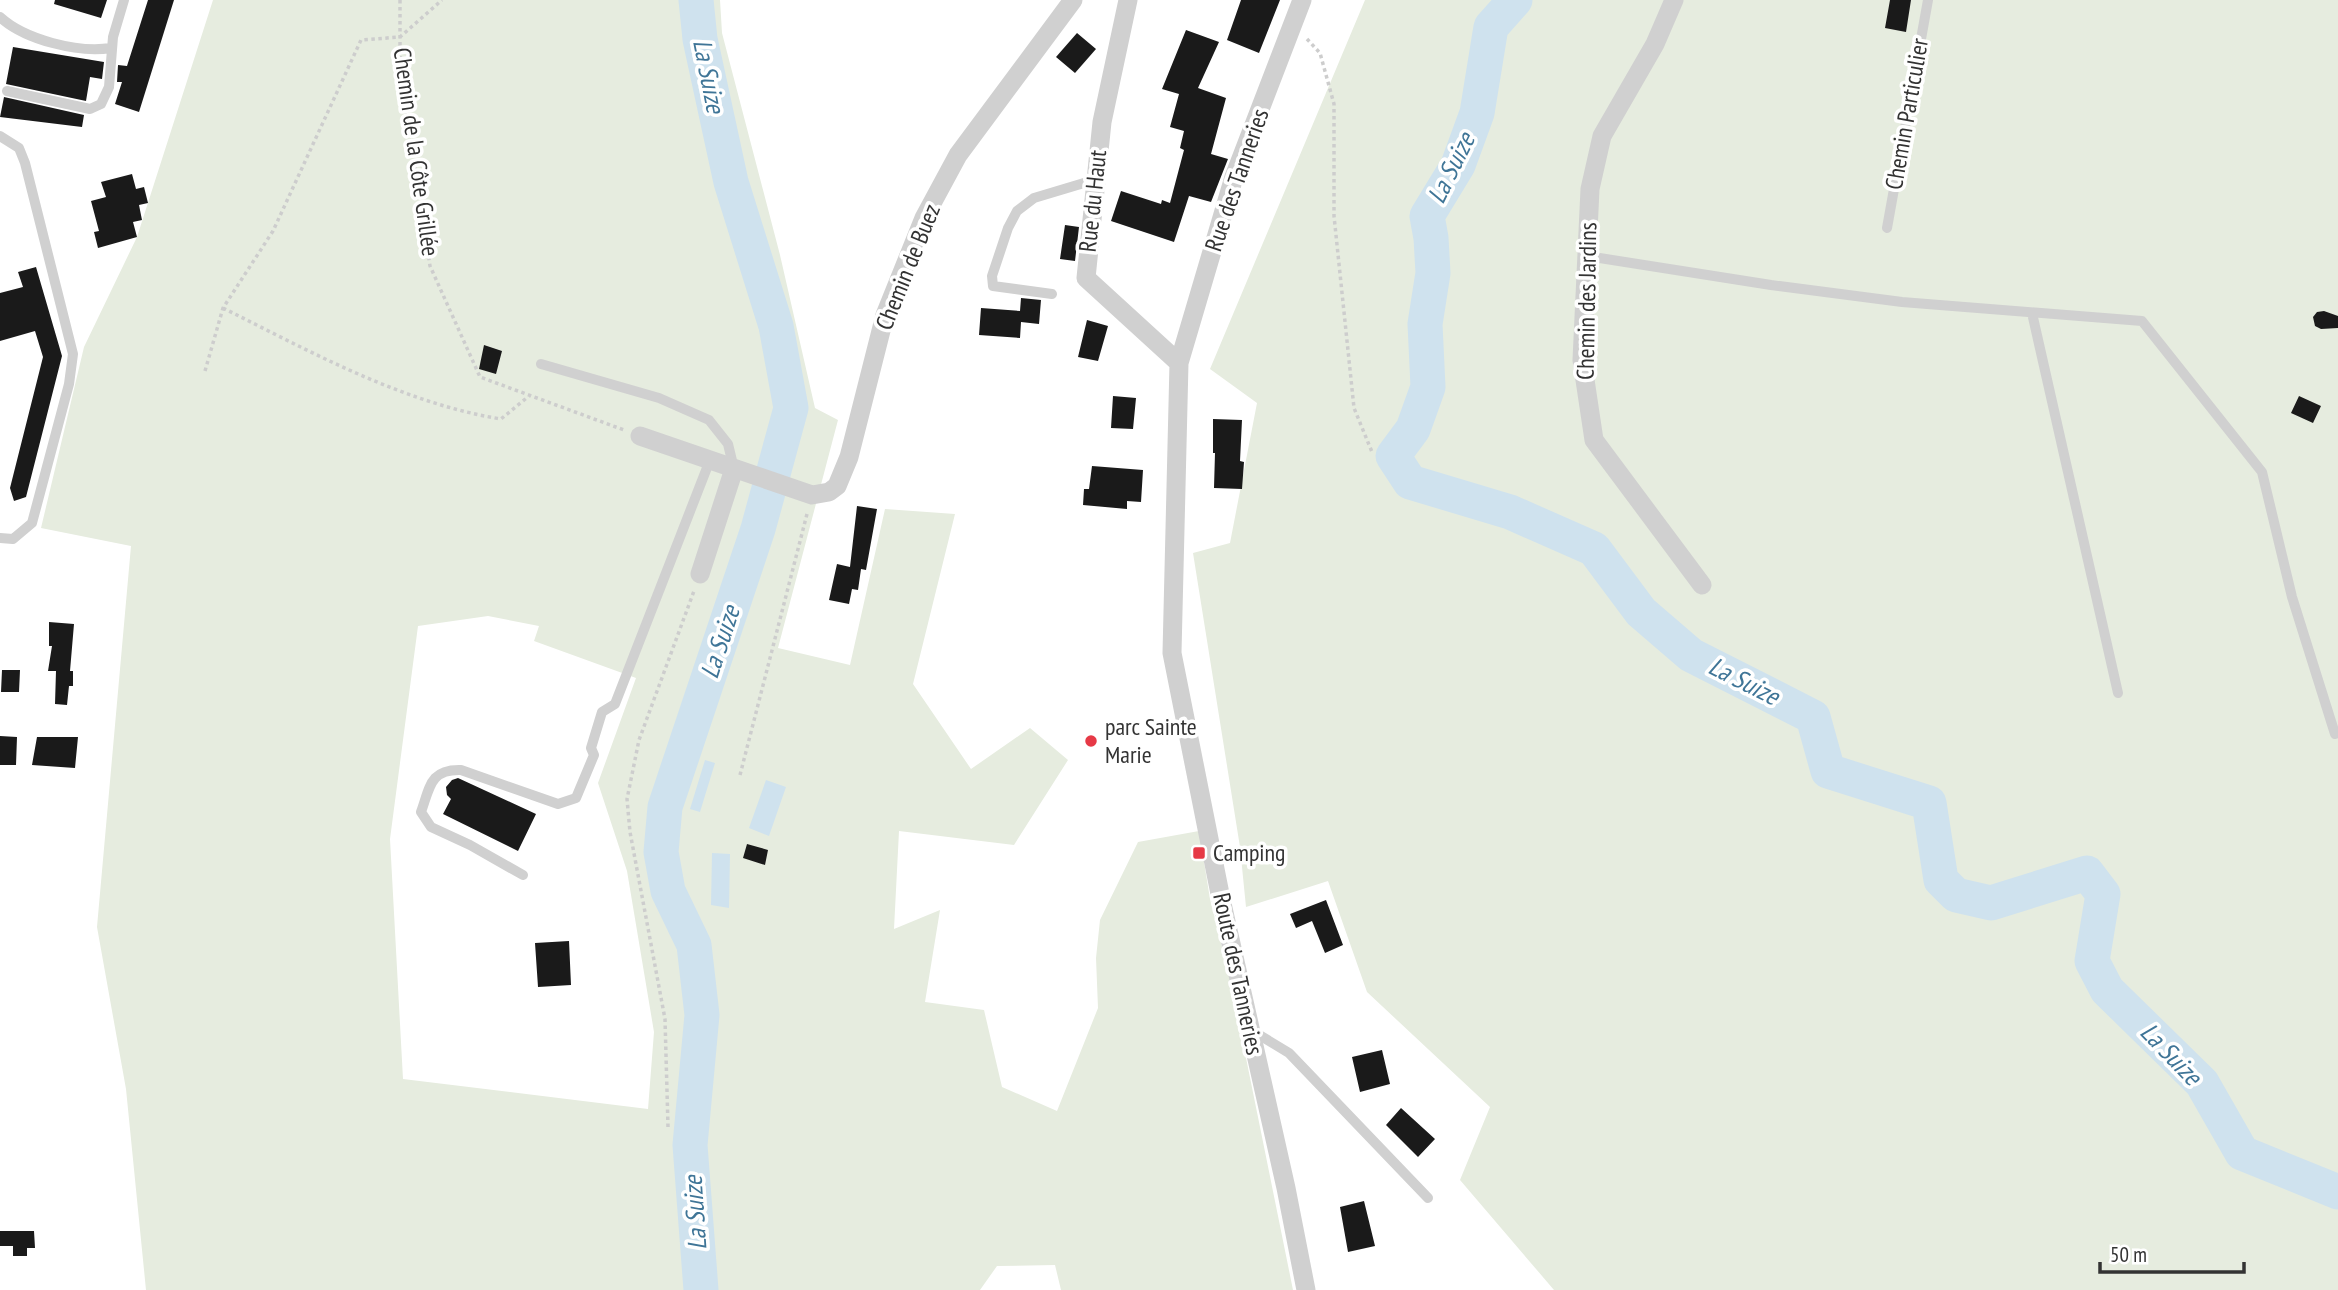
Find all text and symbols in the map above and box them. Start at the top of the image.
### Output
water label: La Suize [686,36,733,118]
street label: Chemin Particulier [1878,36,1935,192]
street label: Chemin de la Côte Grillée [387,46,446,258]
street label: Rue des Tanneries [1198,104,1275,255]
water label: La Suize [1419,125,1483,208]
street label: Rue du Haut [1072,148,1113,253]
street label: Chemin de Buez [868,199,947,334]
street label: Chemin des Jardins [1570,222,1603,380]
water label: La Suize [692,599,747,682]
water label: La Suize [1704,649,1787,713]
place label: parc Sainte Marie [1105,711,1197,770]
marker: parc Sainte Marie [1083,733,1099,749]
place label: Camping [1213,837,1285,868]
marker: Camping [1191,845,1207,861]
street label: Route des Tanneries [1206,890,1271,1058]
water label: La Suize [2134,1016,2211,1093]
water label: La Suize [675,1173,714,1251]
scale bar [2100,1230,2244,1274]
text: 50 m [2110,1241,2147,1268]

